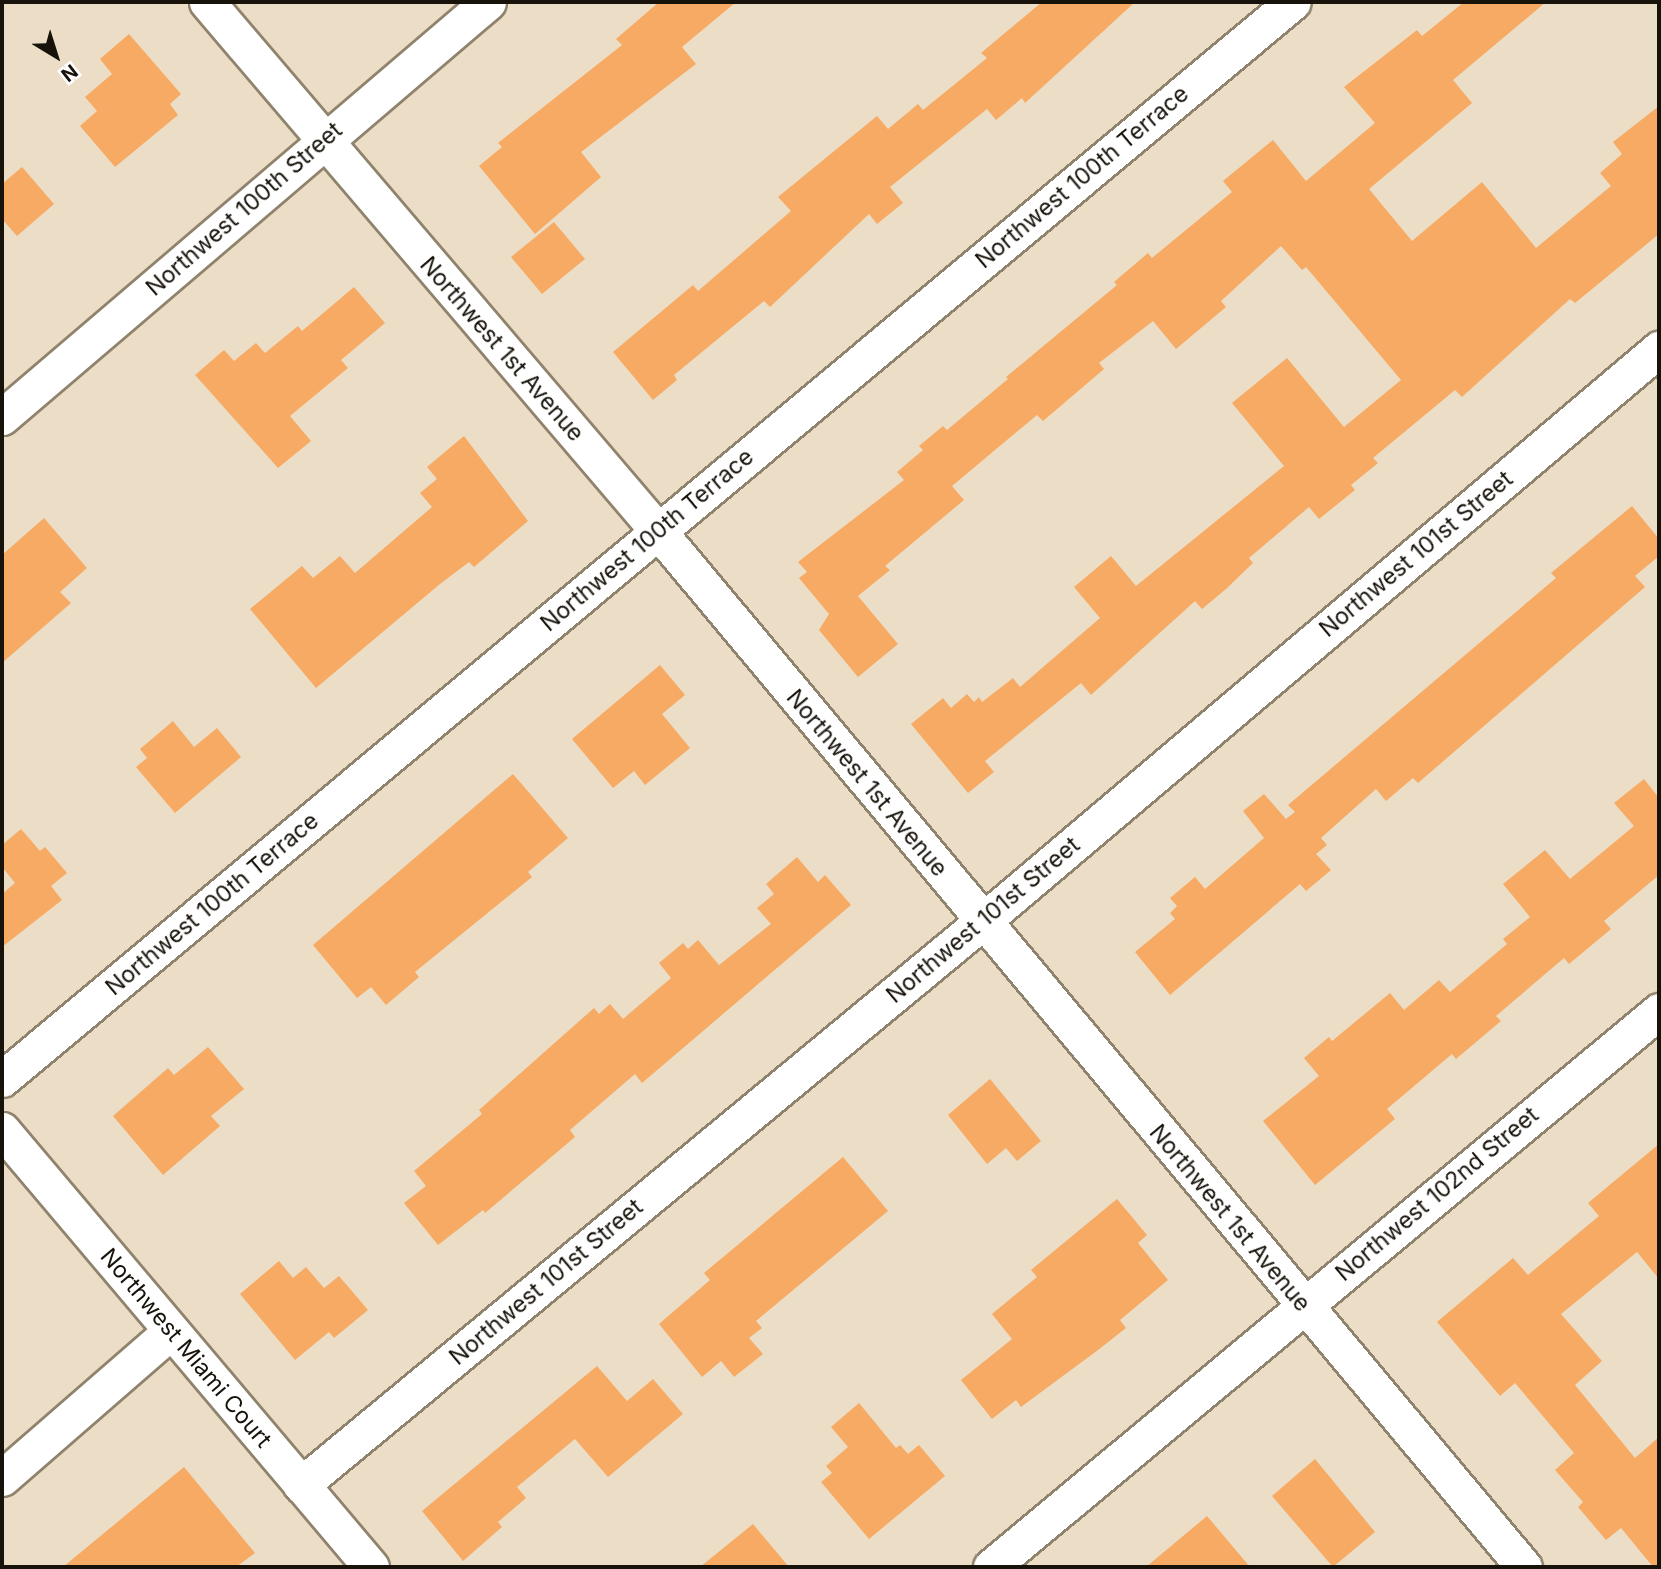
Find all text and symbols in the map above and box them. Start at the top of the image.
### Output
north arrow [21,21,91,91]
text: N [56,59,82,86]
street label: Northwest 100th Terrace [970,80,1194,274]
street label: Northwest 100th Street [140,116,348,302]
street label: Northwest 1st Avenue [414,251,590,447]
street label: Northwest 100th Terrace [535,443,759,637]
street label: Northwest 101st Street [1314,465,1518,643]
street label: Northwest 1st Avenue [781,684,953,882]
street label: Northwest 100th Terrace [100,807,324,1001]
street label: Northwest 101st Street [881,831,1085,1009]
street label: Northwest 102nd Street [1330,1101,1544,1287]
street label: Northwest 1st Avenue [1144,1119,1316,1317]
street label: Northwest 101st Street [444,1193,648,1371]
street label: Northwest Miami Court [95,1243,277,1453]

